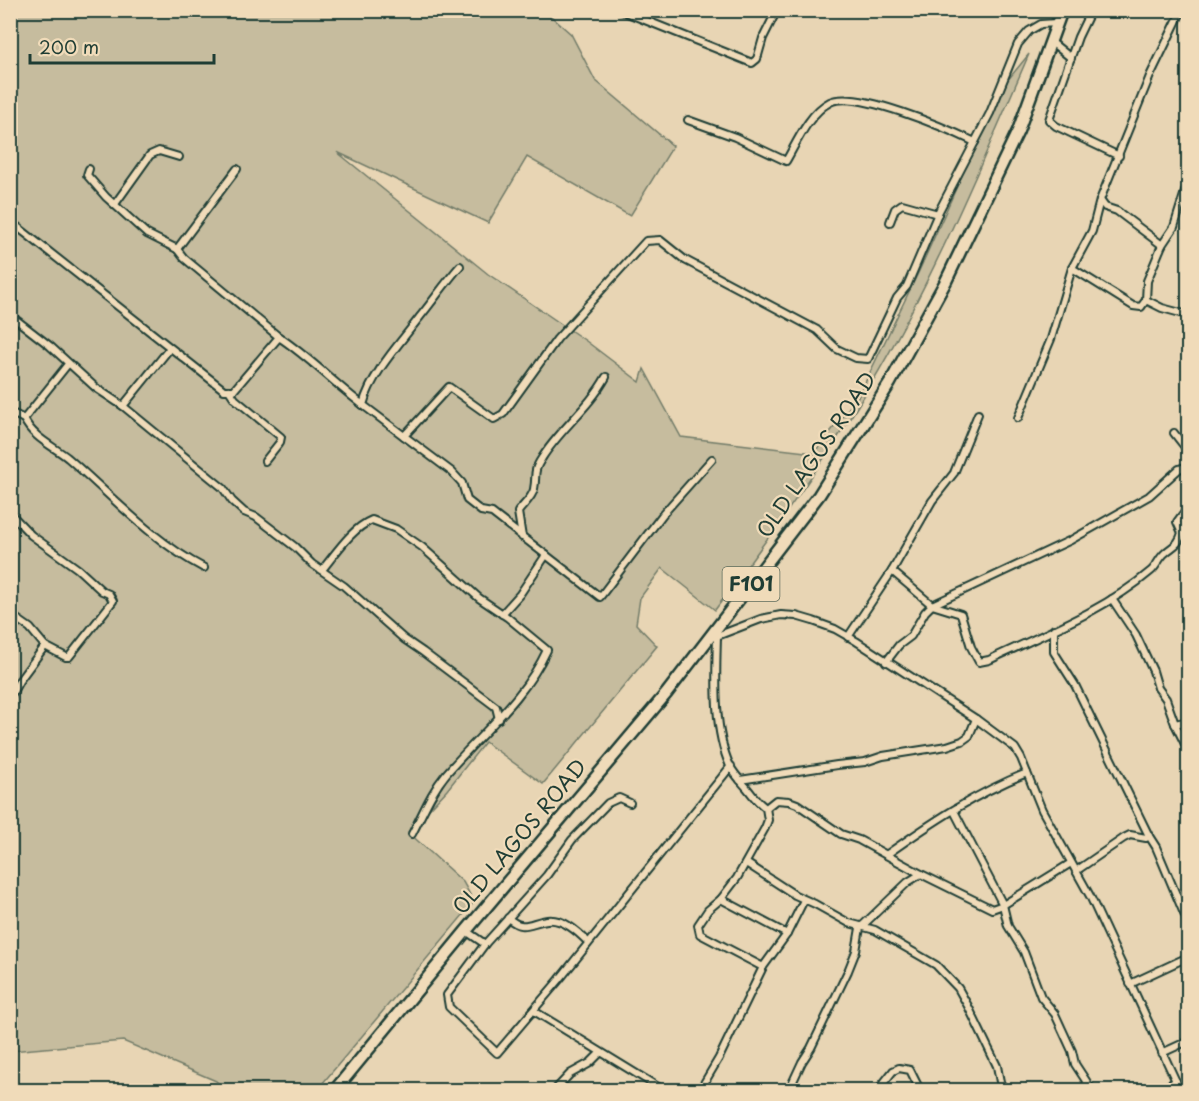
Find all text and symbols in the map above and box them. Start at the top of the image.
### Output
scale bar [30,27,214,65]
text: 200 m [39,33,99,60]
street label: OLD LAGOS ROAD [748,364,883,543]
road number: F101 [722,567,780,601]
street label: OLD LAGOS ROAD [444,751,593,920]

